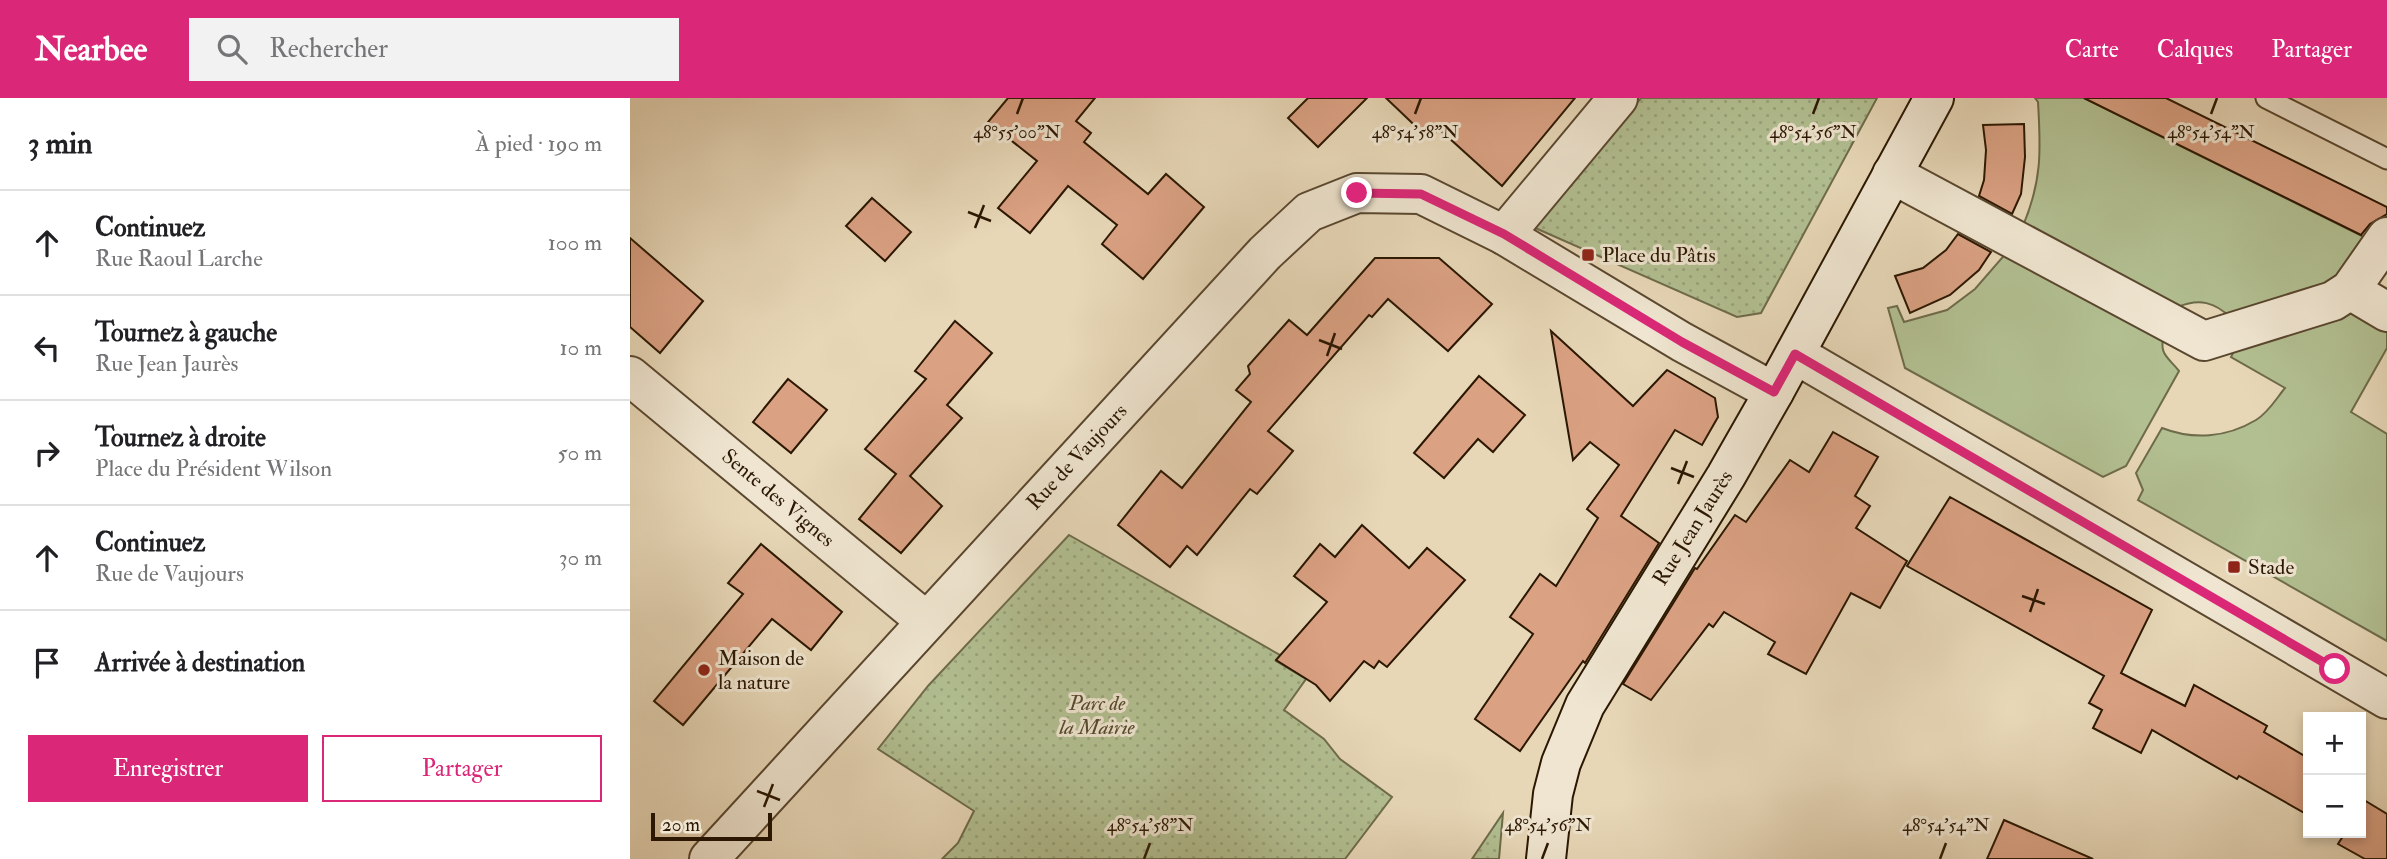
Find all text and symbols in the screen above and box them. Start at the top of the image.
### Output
search box [189,18,679,81]
text: Nearbee [35,29,147,70]
icon: search [213,30,251,68]
text: Rechercher [269,33,388,65]
text: Carte [2065,34,2119,65]
text: Calques [2157,34,2233,65]
text: Partager [2271,34,2352,65]
text: 48°55'00"N [973,121,1061,144]
text: 48°54'58"N [1372,121,1458,144]
text: 48°54'56"N [1769,121,1857,144]
text: 48°54'54"N [2167,121,2255,144]
text: 3 min [28,125,93,162]
text: À pied · 190 m [476,129,602,158]
route end [1341,177,1372,208]
text: Continuez [95,212,205,244]
icon: ahead [28,224,66,262]
text: 100 m [548,228,602,257]
place label: Place du Pâtis [1602,242,1716,269]
text: Rue Raoul Larche [95,244,263,273]
marker: Place du Pâtis [1580,247,1596,263]
text: Tournez à gauche [95,317,277,349]
icon: left [28,329,66,367]
text: 10 m [559,333,602,362]
text: Rue Jean Jaurès [95,349,238,378]
street label: Rue de Vaujours [1021,398,1133,516]
text: Tournez à droite [95,422,266,454]
icon: right [28,434,66,472]
text: 50 m [558,438,602,467]
street label: Sente des Vignes [716,443,840,553]
text: Place du Président Wilson [95,454,332,483]
street label: Rue Jean Jaurès [1647,465,1739,591]
text: Continuez [95,527,205,559]
icon: ahead [28,539,66,577]
text: 30 m [559,543,602,572]
place label: Stade [2248,554,2294,581]
text: Rue de Vaujours [95,559,244,588]
marker: Stade [2226,559,2242,575]
icon: arrive [28,644,66,682]
place label: Maison de la nature [718,645,804,696]
text: Arrivée à destination [95,647,305,679]
route start [2319,653,2350,684]
marker: Maison de la nature [696,662,712,678]
park label: Parc de la Mairie [1058,690,1136,741]
map controls [2303,712,2366,838]
button: + [2303,712,2366,775]
button: Enregistrer [28,735,308,802]
button: Partager [322,735,602,802]
button: − [2303,775,2366,838]
scale bar [651,810,772,842]
text: 20 m [662,813,700,837]
text: 48°54'58"N [1107,814,1193,837]
text: 48°54'56"N [1504,814,1592,837]
text: 48°54'54"N [1902,814,1990,837]

